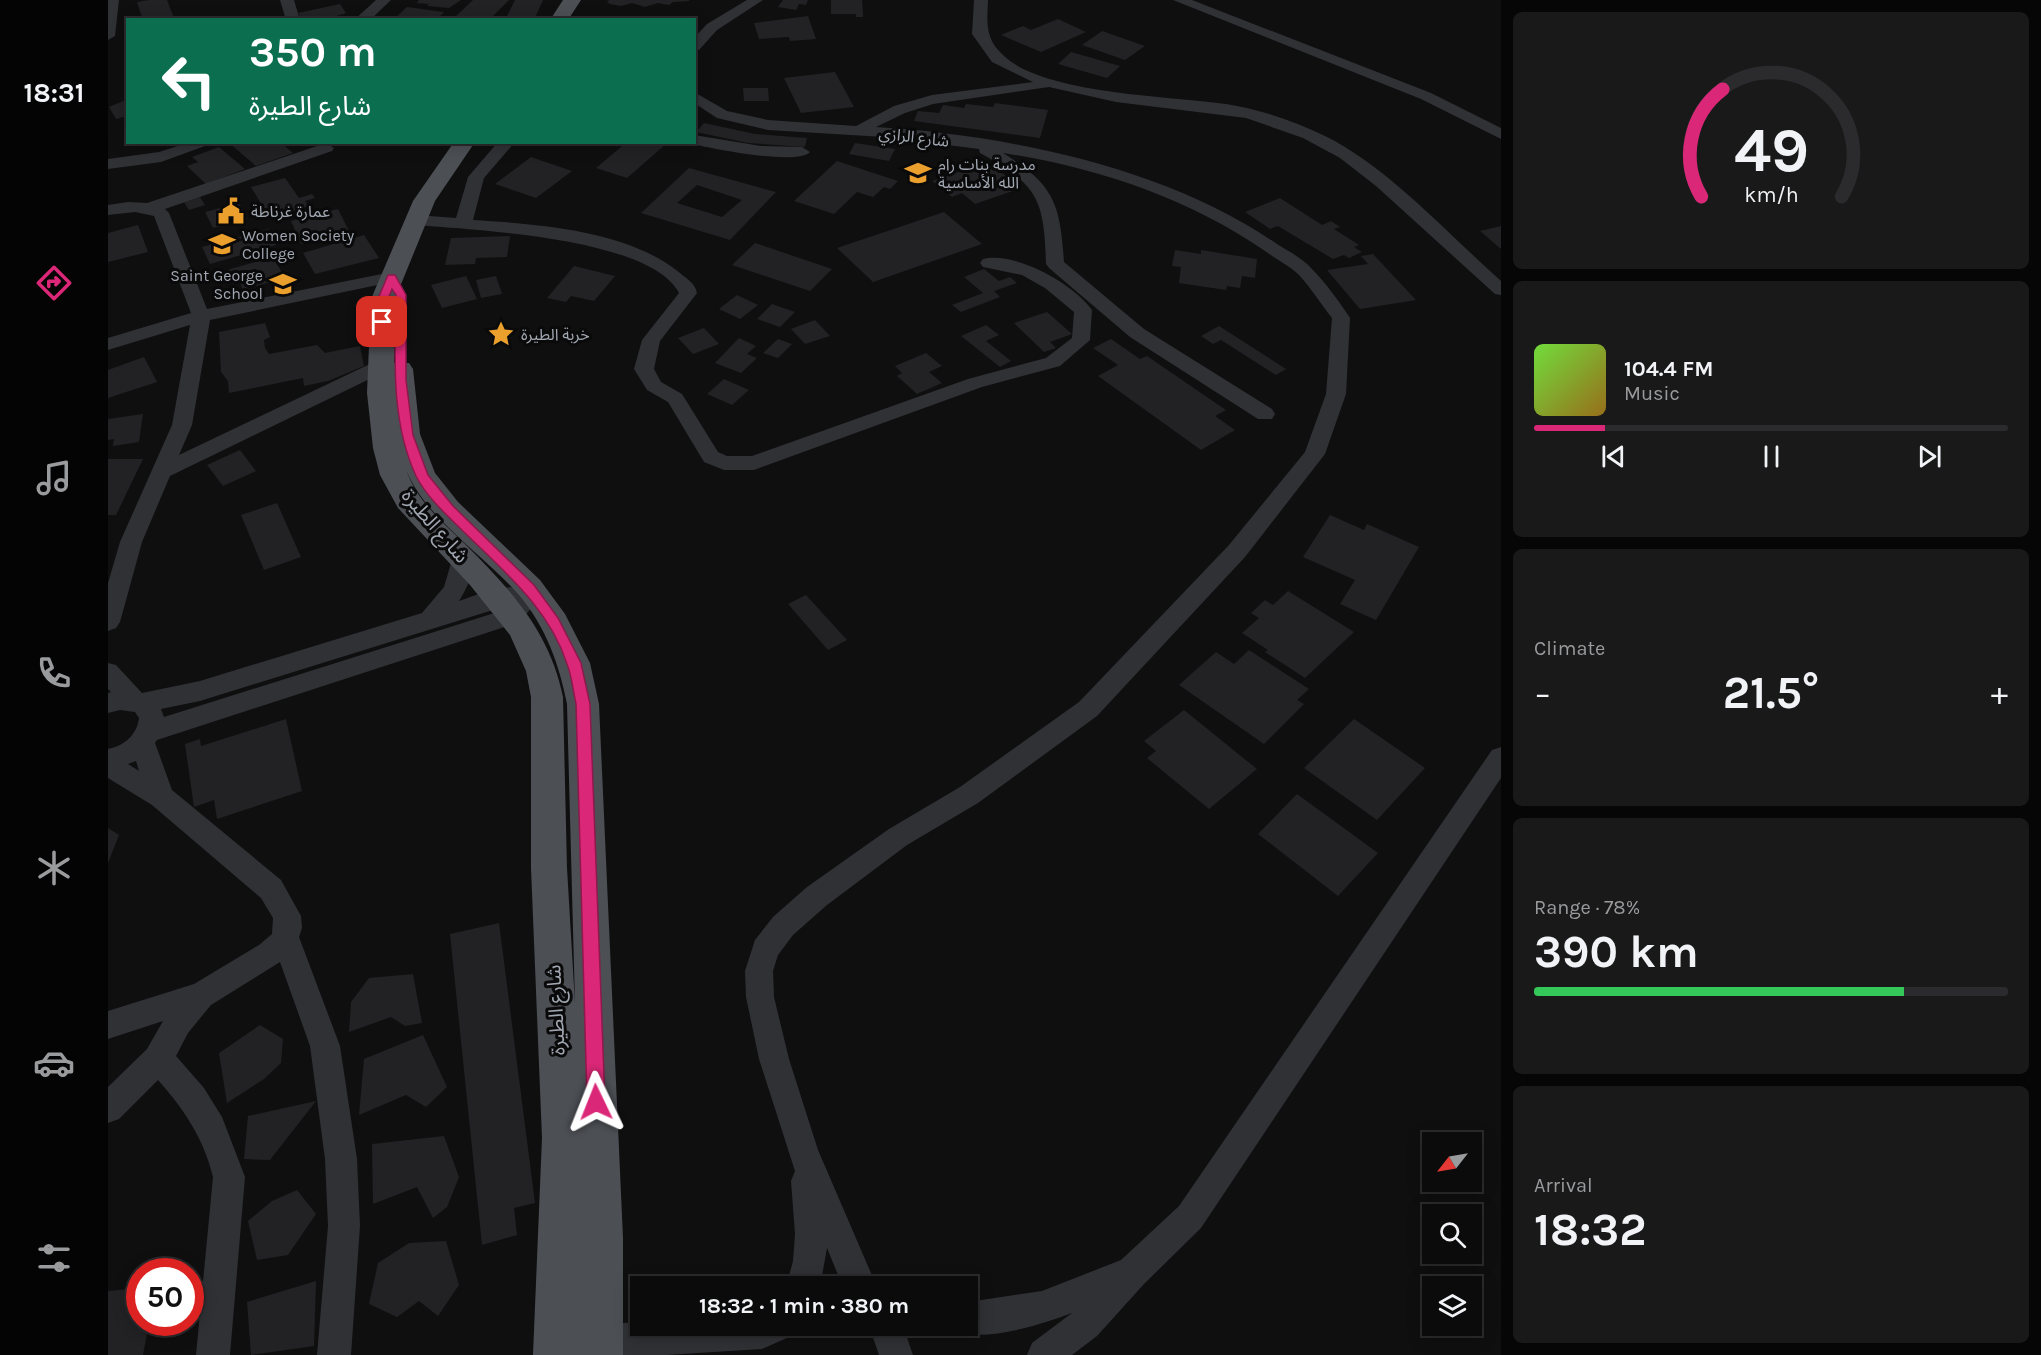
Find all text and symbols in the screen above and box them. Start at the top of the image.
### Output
text: 350 m [249,27,377,77]
icon: left [150,42,228,120]
text: 18:31 [24,77,84,109]
text: شارع الطيرة [249,90,371,122]
text: 49 [1733,114,1809,187]
street label: شارع الرازي [877,123,950,154]
place label: مدرسة بنات رام الله الأساسية [938,155,1036,192]
school or university icon: مدرسة بنات رام الله الأساسية [903,158,933,188]
text: km/h [1744,183,1798,208]
public building icon: عمارة غرناطة [216,196,246,226]
place label: عمارة غرناطة [251,202,330,221]
place label: Women Society College [242,226,355,263]
school or university icon: Women Society College [207,229,237,259]
icon: directions [33,262,75,304]
place label: Saint George School [170,266,263,303]
school or university icon: Saint George School [268,269,298,299]
pin [356,296,407,347]
icon: arrive [365,305,398,338]
place icon: خربة الطيرة [486,319,516,349]
place label: خربة الطيرة [521,325,590,344]
text: 104.4 FM [1624,356,1714,382]
text: Music [1624,382,1680,405]
icon: previous [1597,440,1630,473]
icon: pause [1755,440,1788,473]
icon: next [1913,440,1946,473]
icon: music [33,457,75,499]
street label: شارع الطيرة [394,484,473,570]
text: Climate [1534,637,1605,660]
icon: phone [33,652,75,694]
text: 21.5° [1723,667,1819,719]
text: − [1534,674,1551,712]
text: + [1991,674,2008,712]
icon: climate [33,847,75,889]
text: Range · 78% [1534,896,1640,919]
text: 390 km [1534,926,1699,978]
street label: شارع الطيرة [542,964,573,1056]
icon: car [33,1042,75,1084]
position arrow [564,1070,628,1134]
north arrow [1422,1132,1482,1192]
map controls [1422,1132,1482,1336]
text: Arrival [1534,1174,1593,1197]
button: search [1422,1204,1482,1264]
text: 18:32 [1534,1204,1646,1256]
icon: filters [33,1237,75,1279]
speed limit sign: 50 [126,1258,204,1336]
button: layers [1422,1276,1482,1336]
text: 18:32 · 1 min · 380 m [699,1293,909,1319]

